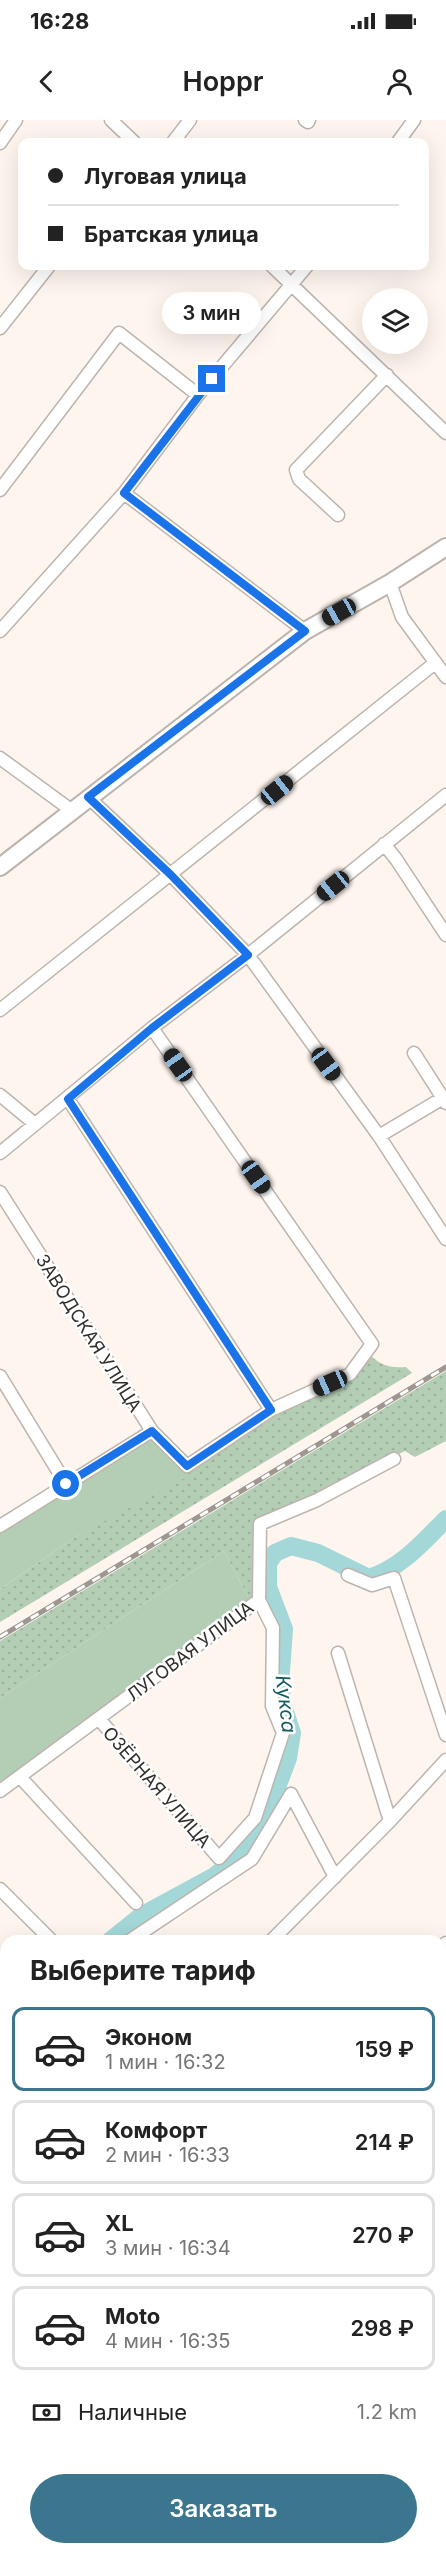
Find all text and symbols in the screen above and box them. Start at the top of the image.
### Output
text: 16:28 [30,8,89,34]
icon: back [30,65,63,98]
text: Hoppr [183,65,264,98]
icon: person [383,65,416,98]
text: Луговая улица [84,163,247,189]
text: Братская улица [84,221,259,247]
map controls [362,288,428,354]
button: layers [362,288,428,354]
callout: 3 мин [162,292,262,334]
text: 3 мин [182,301,241,325]
route end [198,365,225,392]
car [319,595,359,629]
car [257,772,297,808]
car [313,868,353,904]
car [308,1044,344,1084]
car [160,1045,196,1085]
car [238,1157,274,1197]
street label: ЗАВОДСКАЯ УЛИЦА [32,1250,146,1416]
car [310,1367,350,1399]
route start [52,1470,79,1497]
street label: ЛУГОВАЯ УЛИЦА [123,1597,257,1705]
water label: Кукса [271,1674,301,1734]
street label: ОЗЁРНАЯ УЛИЦА [99,1722,216,1852]
text: Выберите тариф [30,1954,256,1987]
icon: car [33,2022,87,2076]
text: Эконом [105,2024,192,2050]
text: 159 ₽ [355,2036,414,2062]
text: 1 мин · 16:32 [105,2050,226,2074]
icon: car [33,2115,87,2169]
text: Комфорт [105,2117,207,2143]
text: 214 ₽ [355,2129,414,2155]
text: 2 мин · 16:33 [105,2143,230,2167]
icon: car [33,2208,87,2262]
text: XL [105,2210,134,2236]
text: 270 ₽ [352,2222,414,2248]
text: 3 мин · 16:34 [105,2236,231,2260]
icon: car [33,2301,87,2355]
text: Moto [105,2303,160,2329]
text: 298 ₽ [351,2315,414,2341]
text: 4 мин · 16:35 [105,2329,230,2353]
icon: cash [30,2396,63,2429]
text: Наличные [78,2399,187,2425]
text: 1.2 km [357,2400,417,2424]
button: Заказать [30,2474,417,2543]

